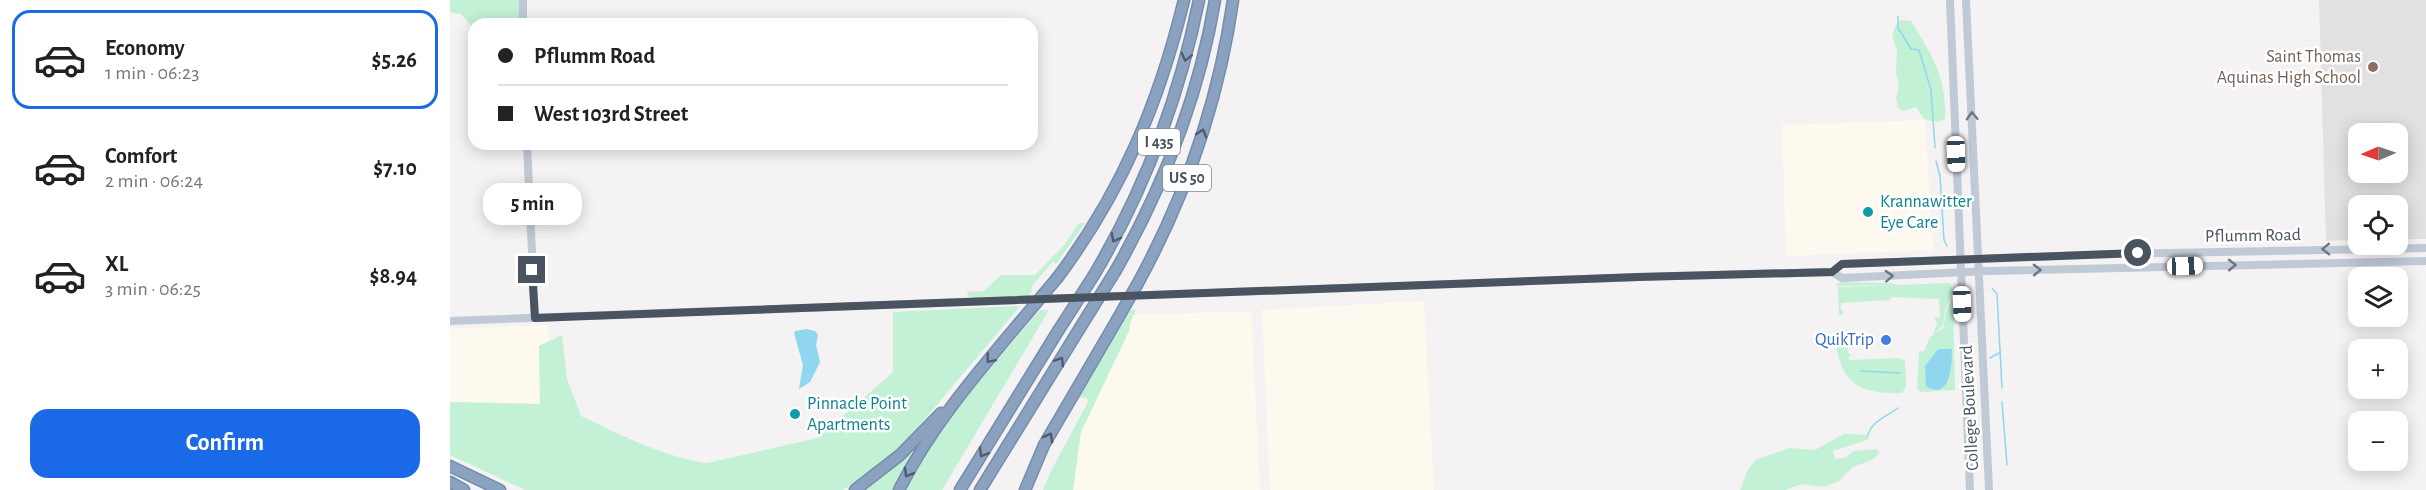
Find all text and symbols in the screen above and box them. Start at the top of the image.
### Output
icon: car [33,33,87,87]
text: Economy [105,37,185,59]
text: Pflumm Road [534,45,655,67]
place label: Saint Thomas Aquinas High School [2217,48,2361,87]
text: $5.26 [372,49,417,71]
one-way arrow [1181,52,1194,62]
marker: Saint Thomas Aquinas High School [2366,60,2380,74]
text: 1 min · 06:23 [105,63,199,83]
text: West 103rd Street [534,103,688,125]
one-way arrow [1965,111,1978,120]
north arrow [2348,123,2408,183]
map controls [2348,123,2408,471]
one-way arrow [1195,128,1207,139]
road number: I 435 [1138,129,1180,155]
car [1946,136,1966,172]
icon: car [33,141,87,195]
text: Comfort [105,145,177,167]
text: $7.10 [373,157,417,179]
road number: US 50 [1163,165,1211,191]
text: 2 min · 06:24 [105,171,203,191]
callout: 5 min [482,183,582,225]
place label: Krannawitter Eye Care [1880,193,1972,232]
text: 5 min [511,194,554,214]
button: locate [2348,195,2408,255]
marker: Krannawitter Eye Care [1861,205,1875,219]
street label: Pflumm Road [2205,226,2301,246]
one-way arrow [1111,232,1122,242]
route start [2124,239,2151,266]
one-way arrow [2321,243,2330,256]
icon: car [33,249,87,303]
text: XL [105,253,128,275]
route end [518,256,545,283]
car [2167,256,2203,276]
one-way arrow [2228,259,2237,271]
one-way arrow [2033,264,2042,276]
text: $8.94 [370,265,417,287]
button: layers [2348,267,2408,327]
one-way arrow [1884,269,1893,282]
text: 3 min · 06:25 [105,279,201,299]
car [1952,286,1972,322]
place label: QuikTrip [1815,331,1874,349]
marker: QuikTrip [1879,333,1893,347]
button: + [2348,339,2408,399]
street label: College Boulevard [1958,345,1982,471]
one-way arrow [986,352,997,363]
one-way arrow [1052,357,1064,367]
place label: Pinnacle Point Apartments [807,395,907,434]
marker: Pinnacle Point Apartments [788,407,802,421]
button: Confirm [30,409,420,478]
button: − [2348,411,2408,471]
one-way arrow [1042,432,1053,443]
one-way arrow [979,447,991,457]
one-way arrow [904,466,916,477]

